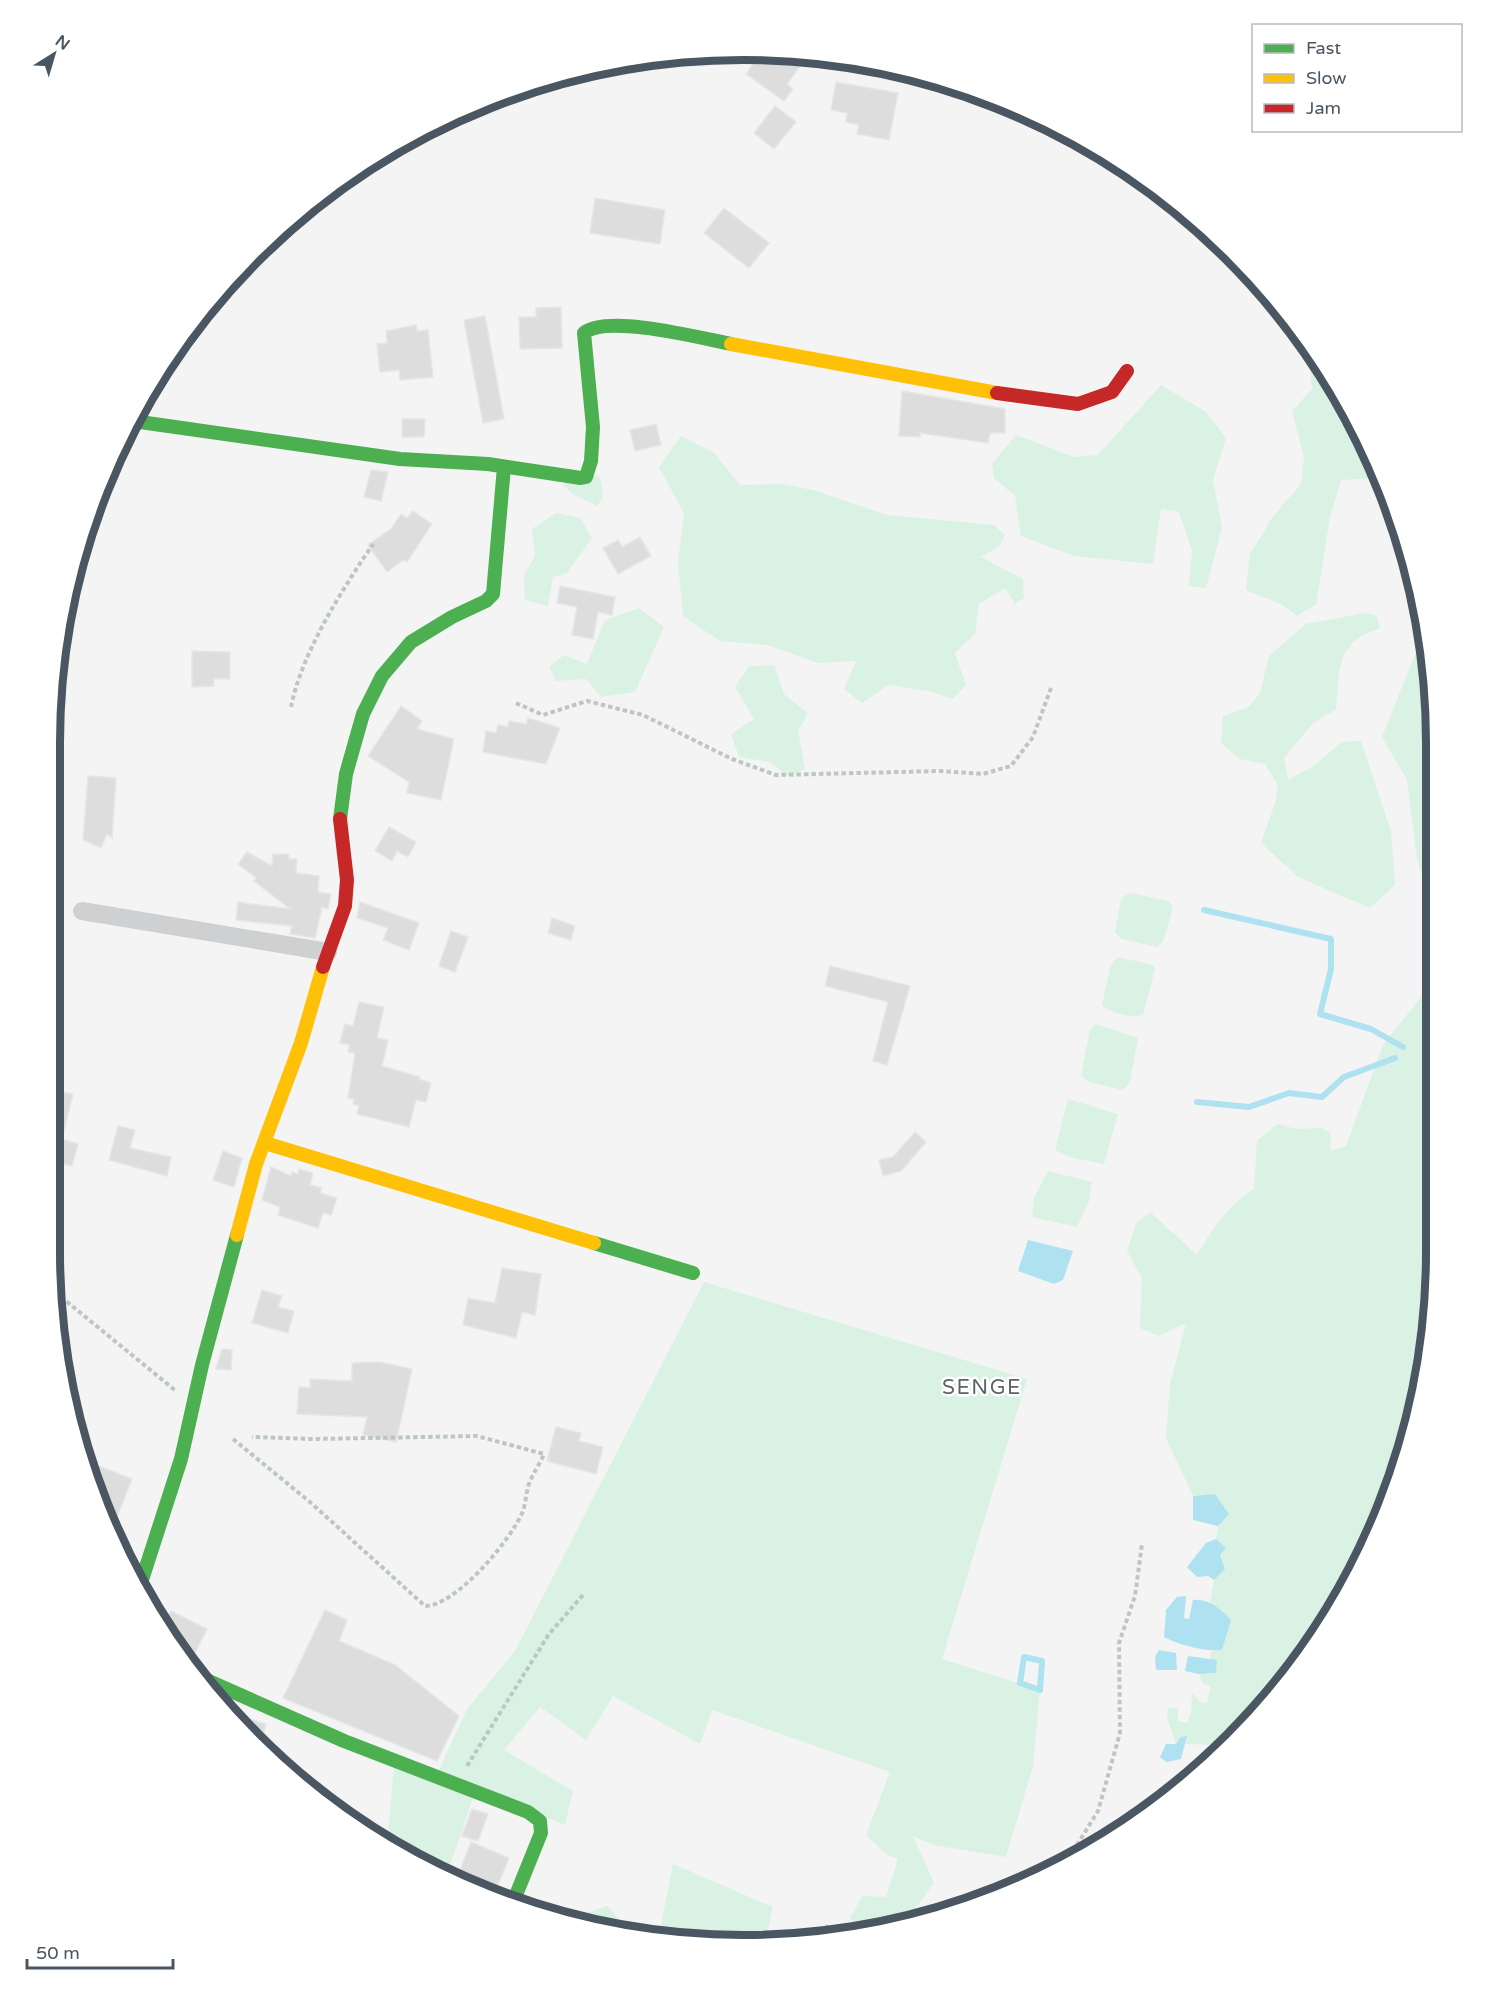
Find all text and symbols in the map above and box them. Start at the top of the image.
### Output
north arrow [24,24,84,84]
legend [1252,24,1462,132]
text: N [51,31,74,55]
text: Fast [1306,37,1341,59]
text: Slow [1306,67,1347,89]
text: Jam [1306,97,1341,119]
district label: SENGE [942,1375,1022,1400]
scale bar [27,1932,172,1970]
text: 50 m [36,1942,80,1964]

